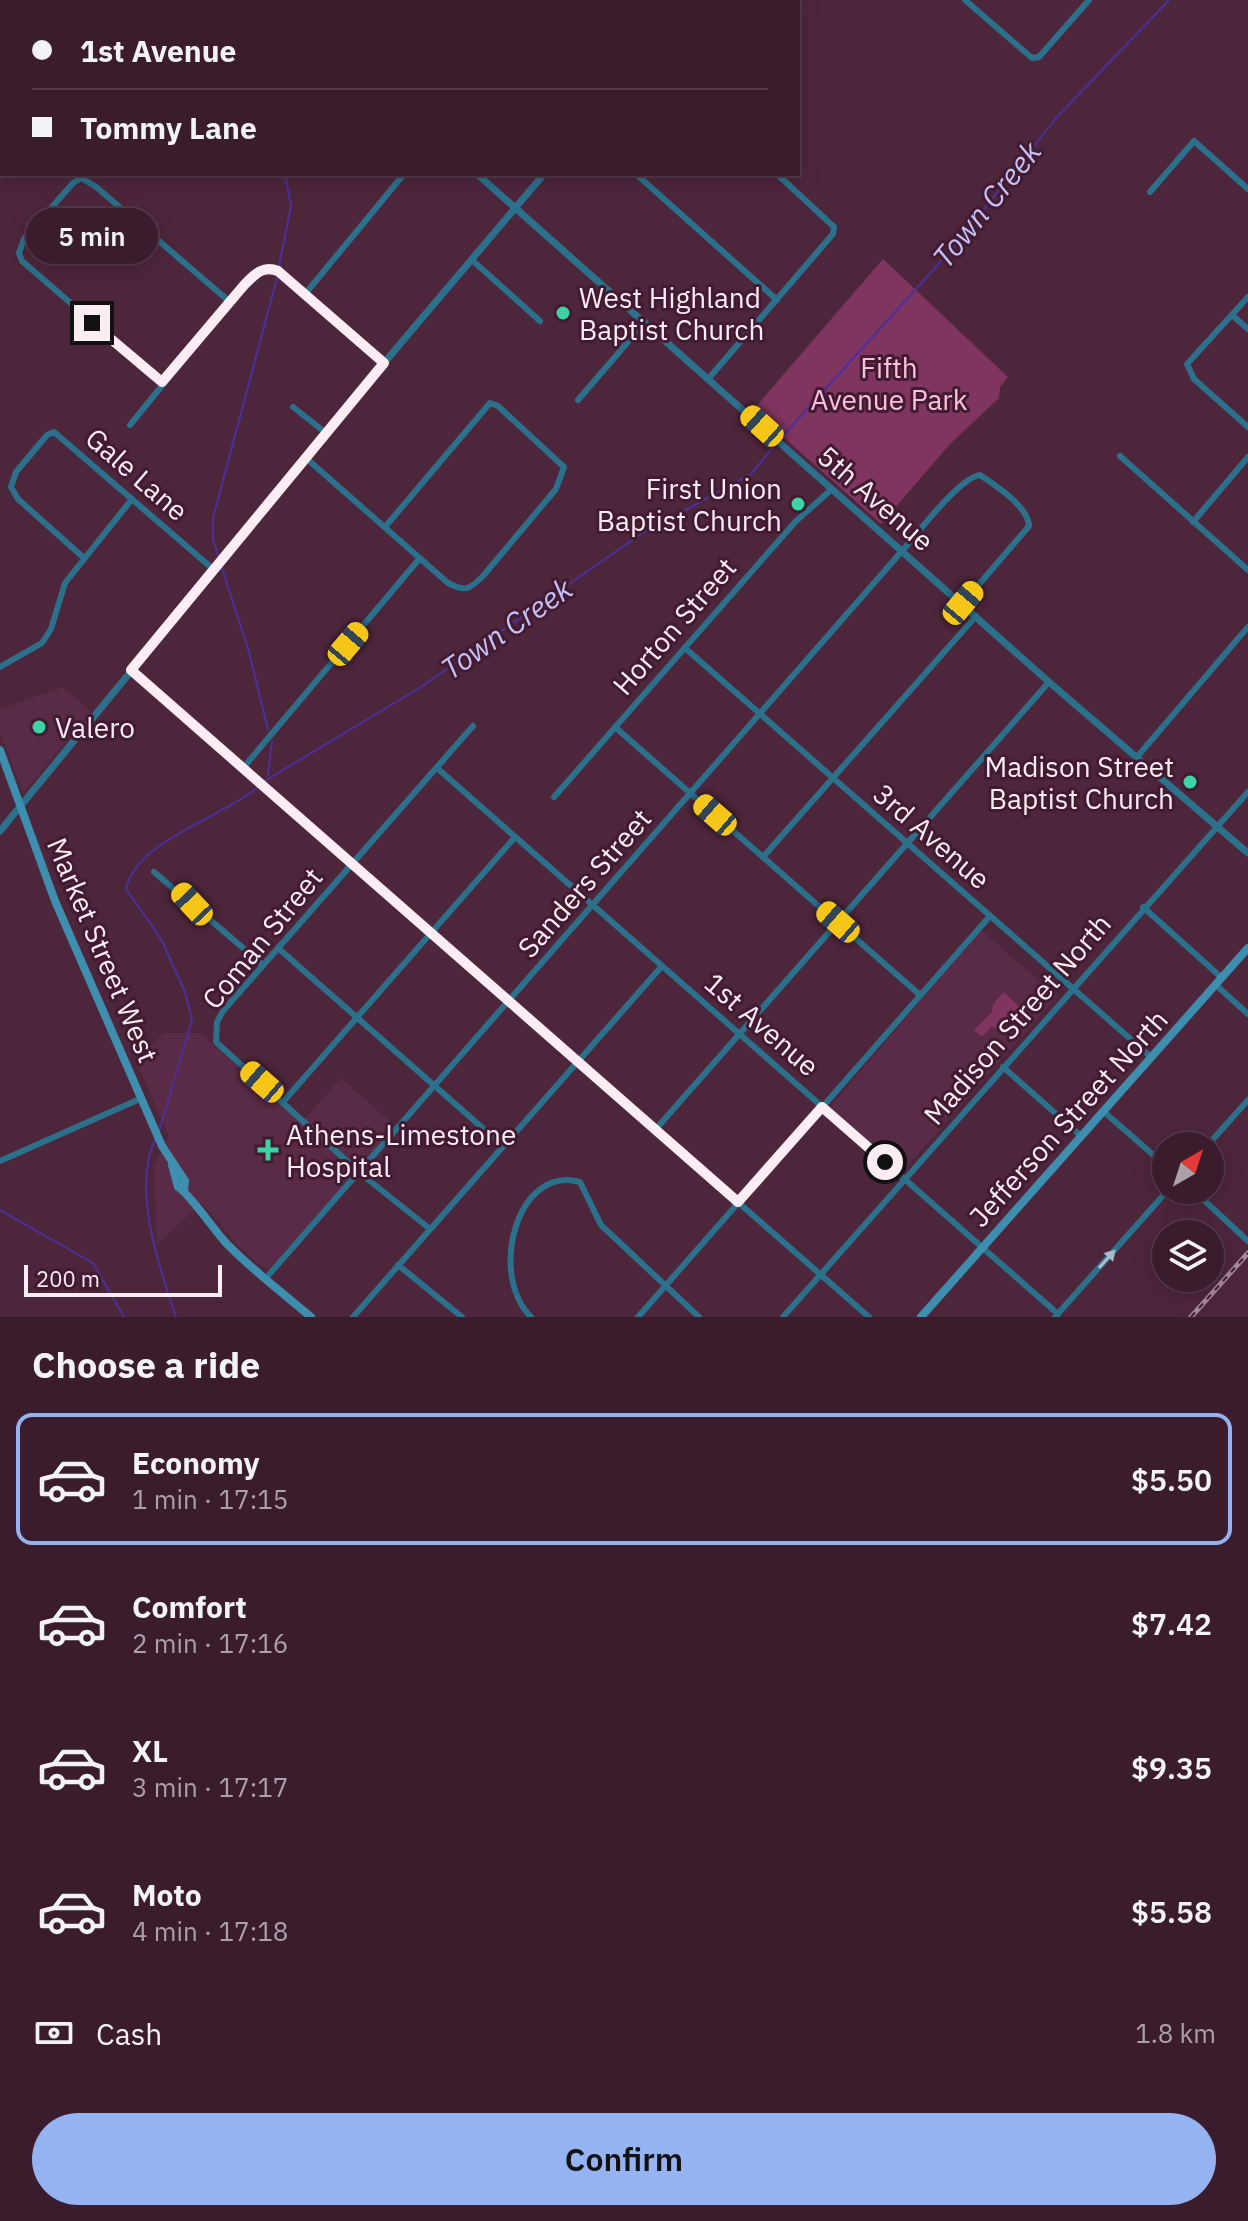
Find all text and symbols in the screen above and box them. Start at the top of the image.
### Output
text: 1st Avenue [80,31,236,70]
text: Tommy Lane [80,108,257,147]
water label: Town Creek [923,132,1049,275]
callout: 5 min [26,207,158,263]
text: 5 min [58,219,126,253]
place label: West Highland Baptist Church [579,279,764,348]
marker: West Highland Baptist Church [554,304,572,322]
route end [74,305,110,341]
park label: Fifth Avenue Park [811,349,968,418]
car [736,401,788,451]
street label: Gale Lane [78,419,196,529]
street label: 5th Avenue [810,437,942,559]
place label: First Union Baptist Church [597,470,782,539]
marker: First Union Baptist Church [789,495,807,513]
street label: Horton Street [604,549,744,703]
water label: Town Creek [433,568,580,688]
car [938,577,988,629]
car [323,618,373,670]
place label: Valero [55,709,135,746]
marker: Valero [30,718,48,736]
place label: Madison Street Baptist Church [984,748,1174,817]
marker: Madison Street Baptist Church [1181,773,1199,791]
street label: 3rd Avenue [866,775,998,897]
car [689,790,741,840]
street label: Sanders Street [509,801,659,965]
street label: Market Street West [39,832,167,1068]
street label: Coman Street [194,860,330,1016]
car [167,878,217,930]
car [812,897,864,947]
street label: Madison Street North [915,906,1119,1132]
street label: 1st Avenue [697,964,827,1084]
street label: Jefferson Street North [961,1002,1175,1234]
car [236,1057,288,1107]
place label: Athens-Limestone Hospital [286,1116,516,1185]
north arrow [1152,1132,1224,1204]
map controls [1152,1132,1224,1292]
marker: Athens-Limestone Hospital [257,1139,279,1161]
route start [867,1144,903,1180]
button: layers [1152,1220,1224,1292]
one-way arrow [1098,1249,1116,1268]
scale bar [24,1261,222,1297]
text: 200 m [36,1264,100,1293]
text: Choose a ride [32,1341,260,1388]
icon: car [36,1443,108,1515]
text: Economy [132,1443,260,1482]
text: $5.50 [1131,1460,1212,1499]
text: 1 min · 17:15 [132,1482,288,1516]
icon: car [36,1587,108,1659]
text: Comfort [132,1587,247,1626]
text: $7.42 [1131,1604,1212,1643]
text: 2 min · 17:16 [132,1626,288,1660]
icon: car [36,1731,108,1803]
text: XL [132,1731,168,1770]
text: $9.35 [1131,1748,1212,1787]
text: 3 min · 17:17 [132,1770,288,1804]
icon: car [36,1875,108,1947]
text: Moto [132,1875,202,1914]
text: $5.58 [1131,1892,1212,1931]
text: 4 min · 17:18 [132,1914,288,1948]
icon: cash [32,2011,76,2055]
text: Cash [96,2014,162,2053]
text: 1.8 km [1135,2016,1216,2050]
button: Confirm [32,2113,1216,2205]

